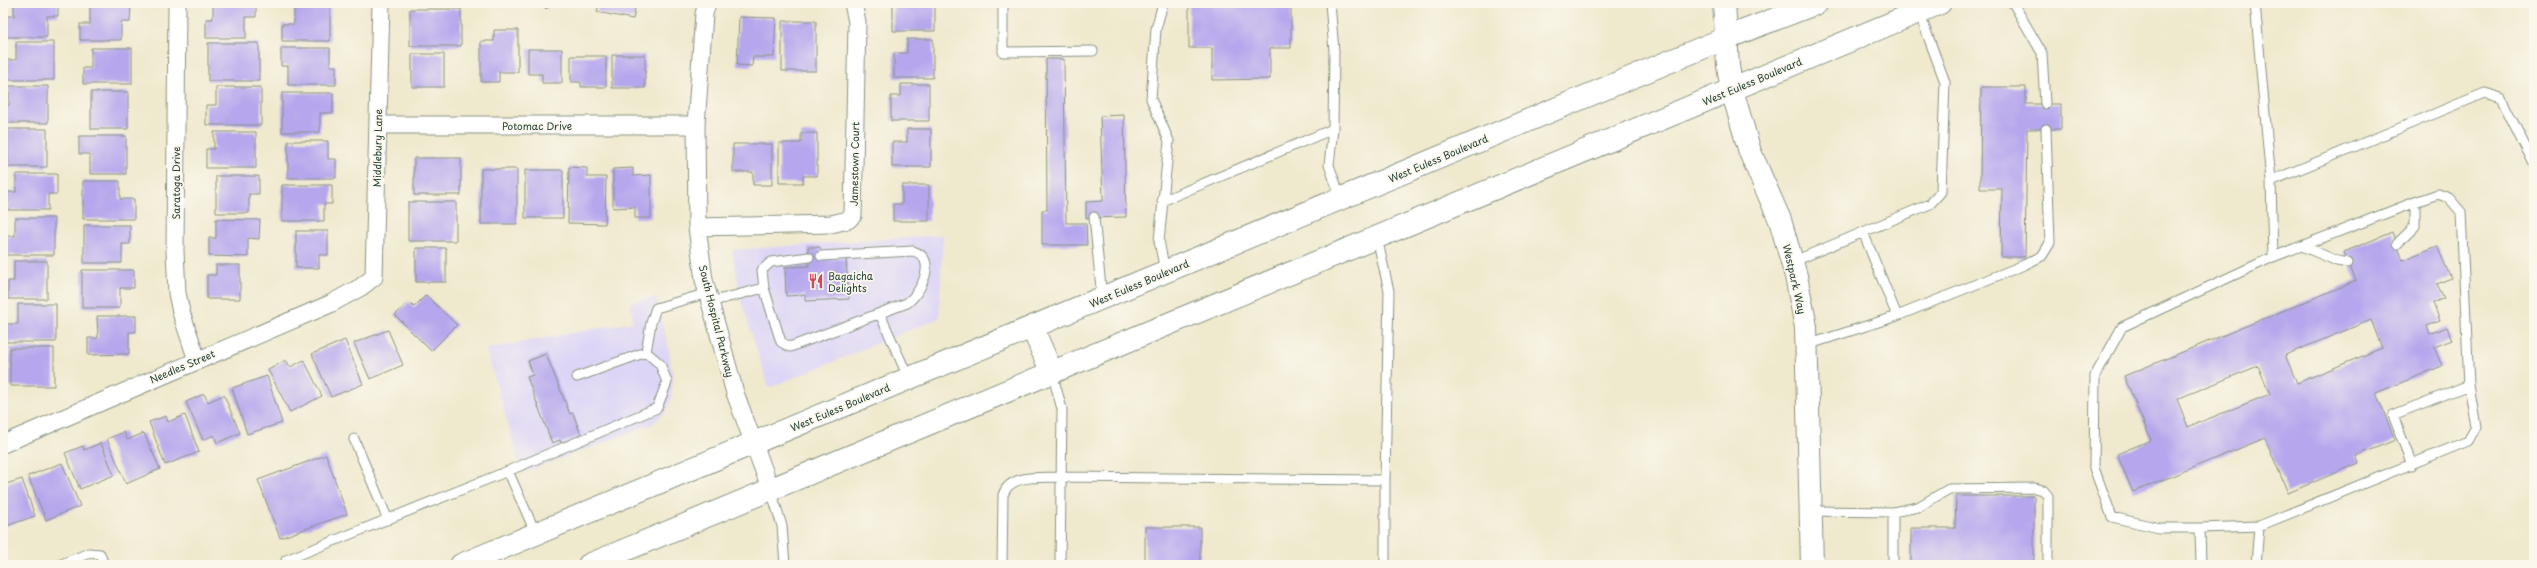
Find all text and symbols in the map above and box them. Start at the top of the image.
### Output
street label: West Euless Boulevard [1700,53,1804,109]
street label: Middlebury Lane [369,108,385,187]
street label: Potomac Drive [502,118,572,133]
street label: Jamestown Court [846,122,862,206]
street label: West Euless Boulevard [1386,130,1490,186]
street label: Saratoga Drive [168,146,183,220]
street label: Westpark Way [1780,243,1810,316]
street label: West Euless Boulevard [1087,255,1191,311]
street label: South Hospital Parkway [695,263,738,379]
place label: Bagaicha Delights [828,268,874,295]
restaurant icon: Bagaicha Delights [807,272,825,290]
street label: Needles Street [147,345,217,387]
street label: West Euless Boulevard [788,379,892,435]

